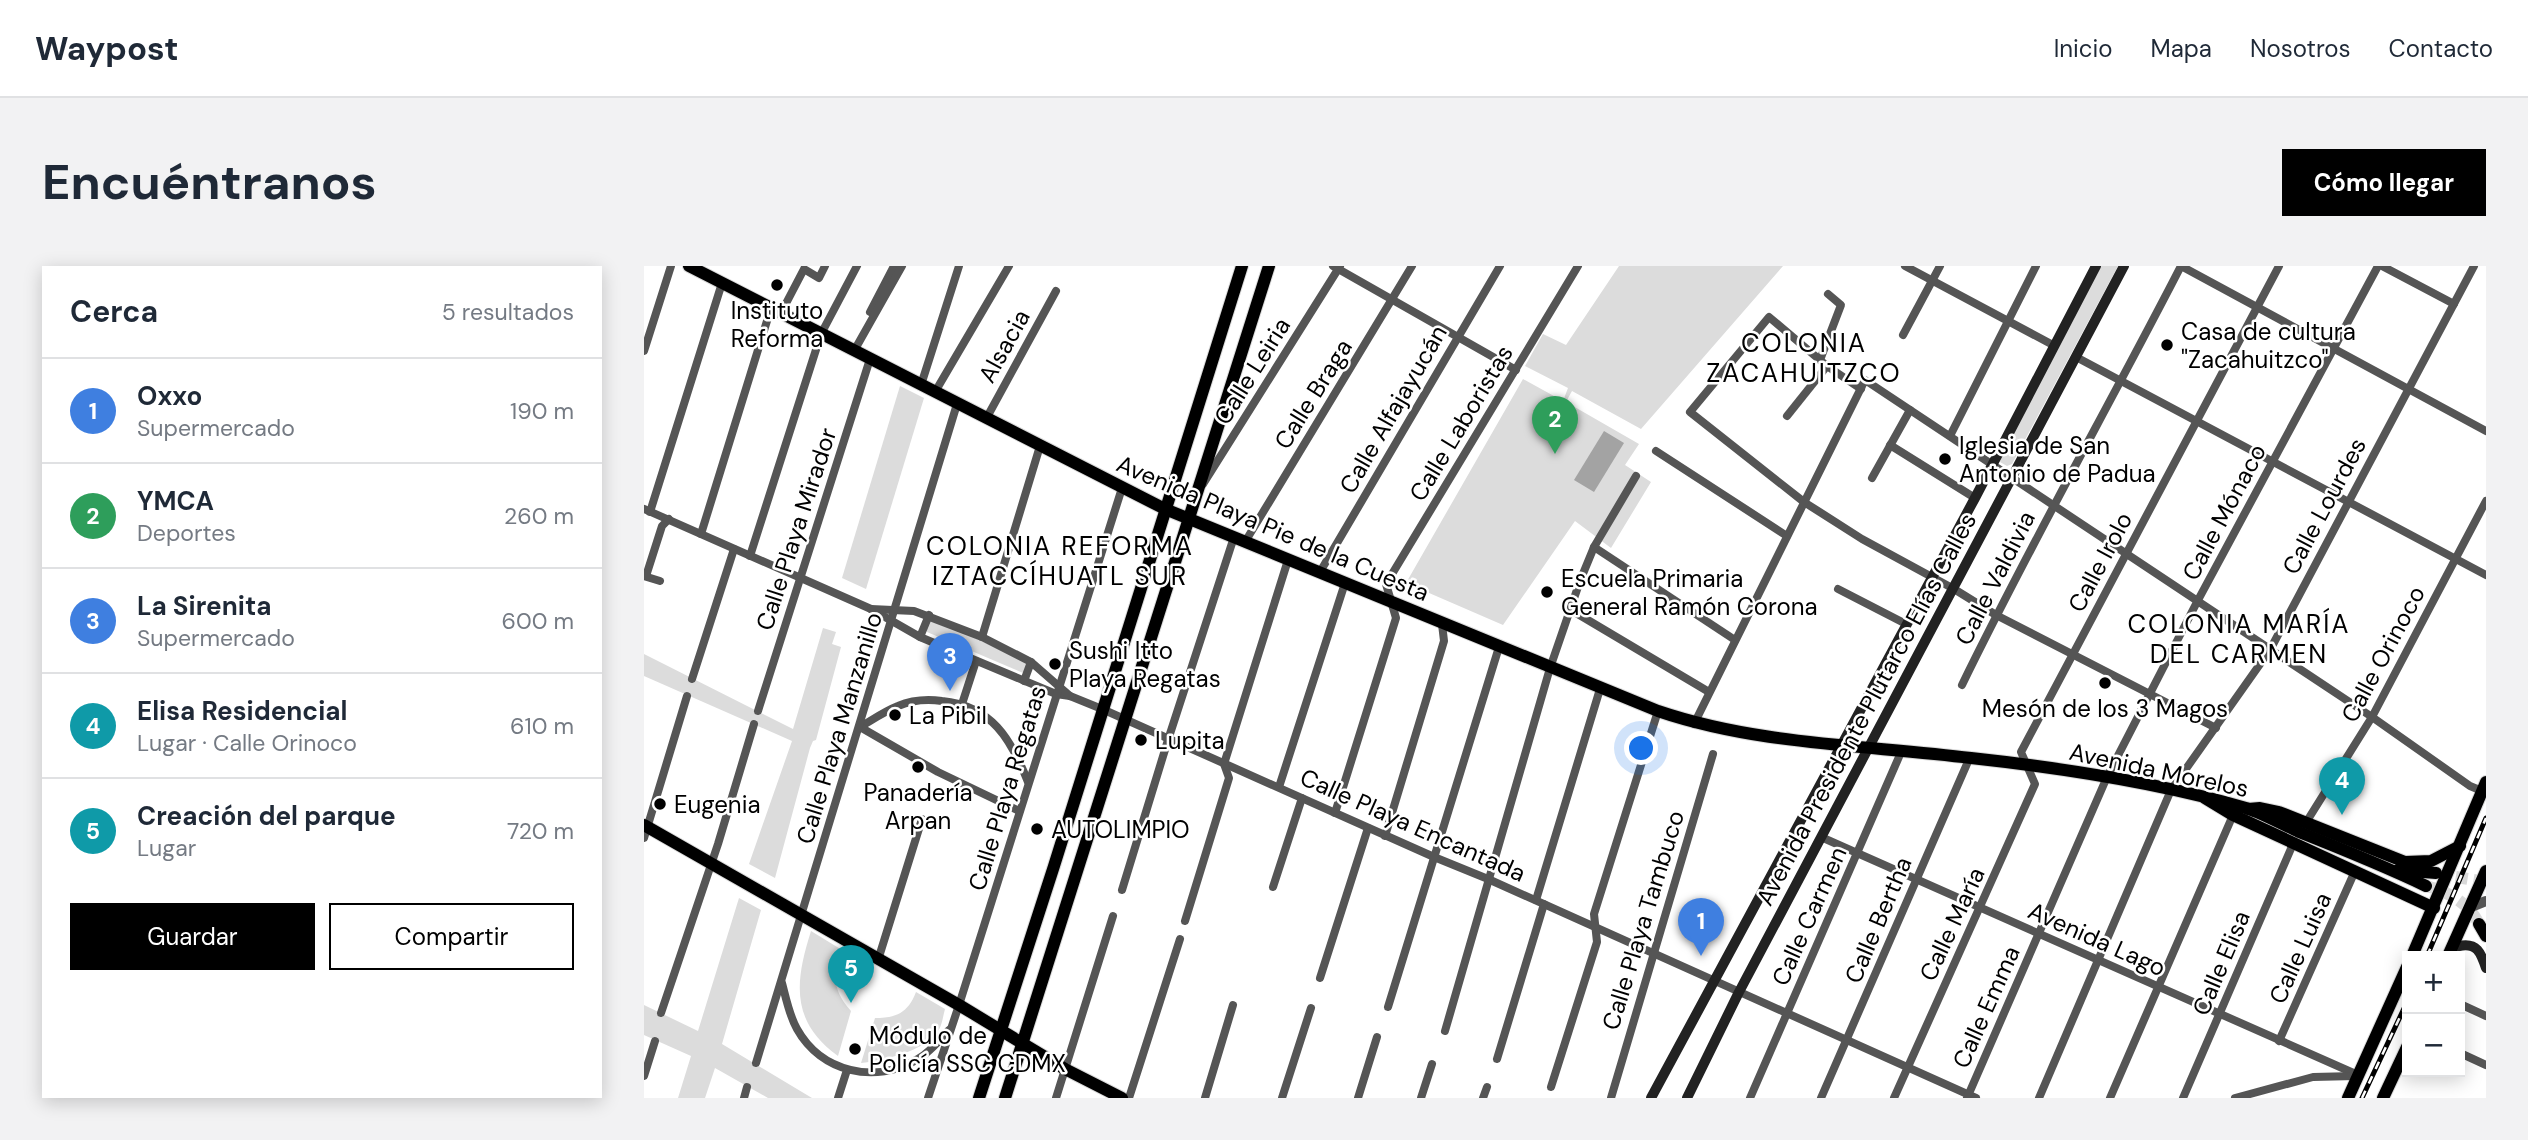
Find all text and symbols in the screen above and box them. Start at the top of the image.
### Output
text: Waypost [35,27,178,70]
text: Inicio [2054,33,2113,64]
text: Mapa [2151,33,2212,64]
text: Nosotros [2250,33,2351,64]
text: Contacto [2389,33,2493,64]
button: Cómo llegar [2282,149,2486,216]
text: Encuéntranos [42,150,377,214]
marker: Instituto Reforma [769,277,785,293]
text: Cerca [70,292,158,331]
place label: Instituto Reforma [731,295,823,354]
text: 5 resultados [442,297,574,327]
street label: Alsacia [971,304,1037,388]
street label: Calle Leiria [1207,312,1297,430]
place label: Casa de cultura "Zacahuitzco" [2181,316,2356,375]
street label: Calle Alfajayucán [1332,319,1454,499]
district label: COLONIA ZACAHUITZCO [1706,326,1902,390]
street label: Calle Braga [1267,333,1359,455]
marker: Casa de cultura "Zacahuitzco" [2159,337,2175,353]
street label: Calle Laboristas [1402,339,1520,507]
text: Oxxo [137,379,202,413]
text: 1 [89,396,97,426]
text: 190 m [510,396,574,426]
pin: 2 [1532,396,1578,454]
text: Supermercado [137,413,295,443]
street label: Calle Playa Mirador [749,424,843,634]
place label: Iglesia de San Antonio de Padua [1959,430,2156,489]
street label: Calle Lourdes [2275,432,2373,580]
street label: Calle Mónaco [2175,438,2273,586]
street label: Avenida Playa Pie de la Cuesta [1112,448,1434,608]
marker: Iglesia de San Antonio de Padua [1937,451,1953,467]
text: YMCA [137,484,214,518]
text: 2 [86,501,100,531]
text: 260 m [504,501,574,531]
street label: Calle Valdivia [1948,506,2042,650]
street label: Avenida Presidente Plutarco Elías Calles [1749,507,1983,911]
street label: Calle Irolo [2061,507,2139,617]
text: Deportes [137,518,236,548]
district label: COLONIA REFORMA IZTACCÍHUATL SUR [926,529,1194,593]
place label: Escuela Primaria General Ramón Corona [1561,563,1818,622]
street label: Calle Orinoco [2334,580,2432,728]
marker: Escuela Primaria General Ramón Corona [1539,584,1555,600]
text: La Sirenita [137,589,271,623]
text: 3 [86,606,100,636]
text: 600 m [501,606,574,636]
district label: COLONIA MARÍA DEL CARMEN [2127,607,2351,671]
street label: Calle Playa Manzanillo [789,608,889,848]
text: Supermercado [137,623,295,653]
pin: 3 [927,633,973,691]
place label: Sushi Itto Playa Regatas [1069,635,1221,694]
marker: Sushi Itto Playa Regatas [1047,656,1063,672]
marker: Mesón de los 3 Magos [2097,675,2113,691]
street label: Calle Playa Regatas [961,682,1053,894]
place label: Mesón de los 3 Magos [1982,693,2228,724]
text: Elisa Residencial [137,694,347,728]
place label: La Pibil [909,700,987,731]
marker: La Pibil [887,707,903,723]
text: 4 [86,711,100,741]
text: 610 m [510,711,574,741]
place label: Lupita [1155,725,1225,756]
text: Lugar · Calle Orinoco [137,728,357,758]
your location [1624,731,1658,765]
marker: Lupita [1133,732,1149,748]
street label: Avenida Morelos [2067,736,2251,804]
pin: 4 [2319,757,2365,815]
marker: Panadería Arpan [910,759,926,775]
street label: Calle Playa Encantada [1295,761,1531,889]
place label: Panadería Arpan [863,777,973,836]
place label: Eugenia [674,789,760,820]
marker: Eugenia [652,796,668,812]
text: Creación del parque [137,799,396,833]
street label: Calle Playa Tambuco [1595,807,1691,1033]
place label: AUTOLIMPIO [1051,814,1190,845]
text: 5 [86,816,100,846]
text: 720 m [507,816,574,846]
marker: AUTOLIMPIO [1029,821,1045,837]
text: Lugar [137,833,196,863]
street label: Calle Carmen [1765,842,1853,990]
street label: Calle Bertha [1838,852,1918,988]
street label: Calle María [1912,862,1992,986]
street label: Calle Luisa [2262,888,2338,1008]
street label: Avenida Lago [2023,895,2171,983]
pin: 1 [1678,898,1724,956]
button: Guardar [70,903,315,970]
button: Compartir [329,903,574,970]
street label: Calle Elisa [2185,906,2257,1020]
street label: Calle Emma [1945,941,2027,1073]
pin: 5 [828,945,874,1003]
map controls [2402,951,2465,1077]
button: + [2402,951,2465,1014]
button: − [2402,1014,2465,1077]
place label: Módulo de Policía SSC CDMX [869,1020,1066,1079]
marker: Módulo de Policía SSC CDMX [847,1041,863,1057]

